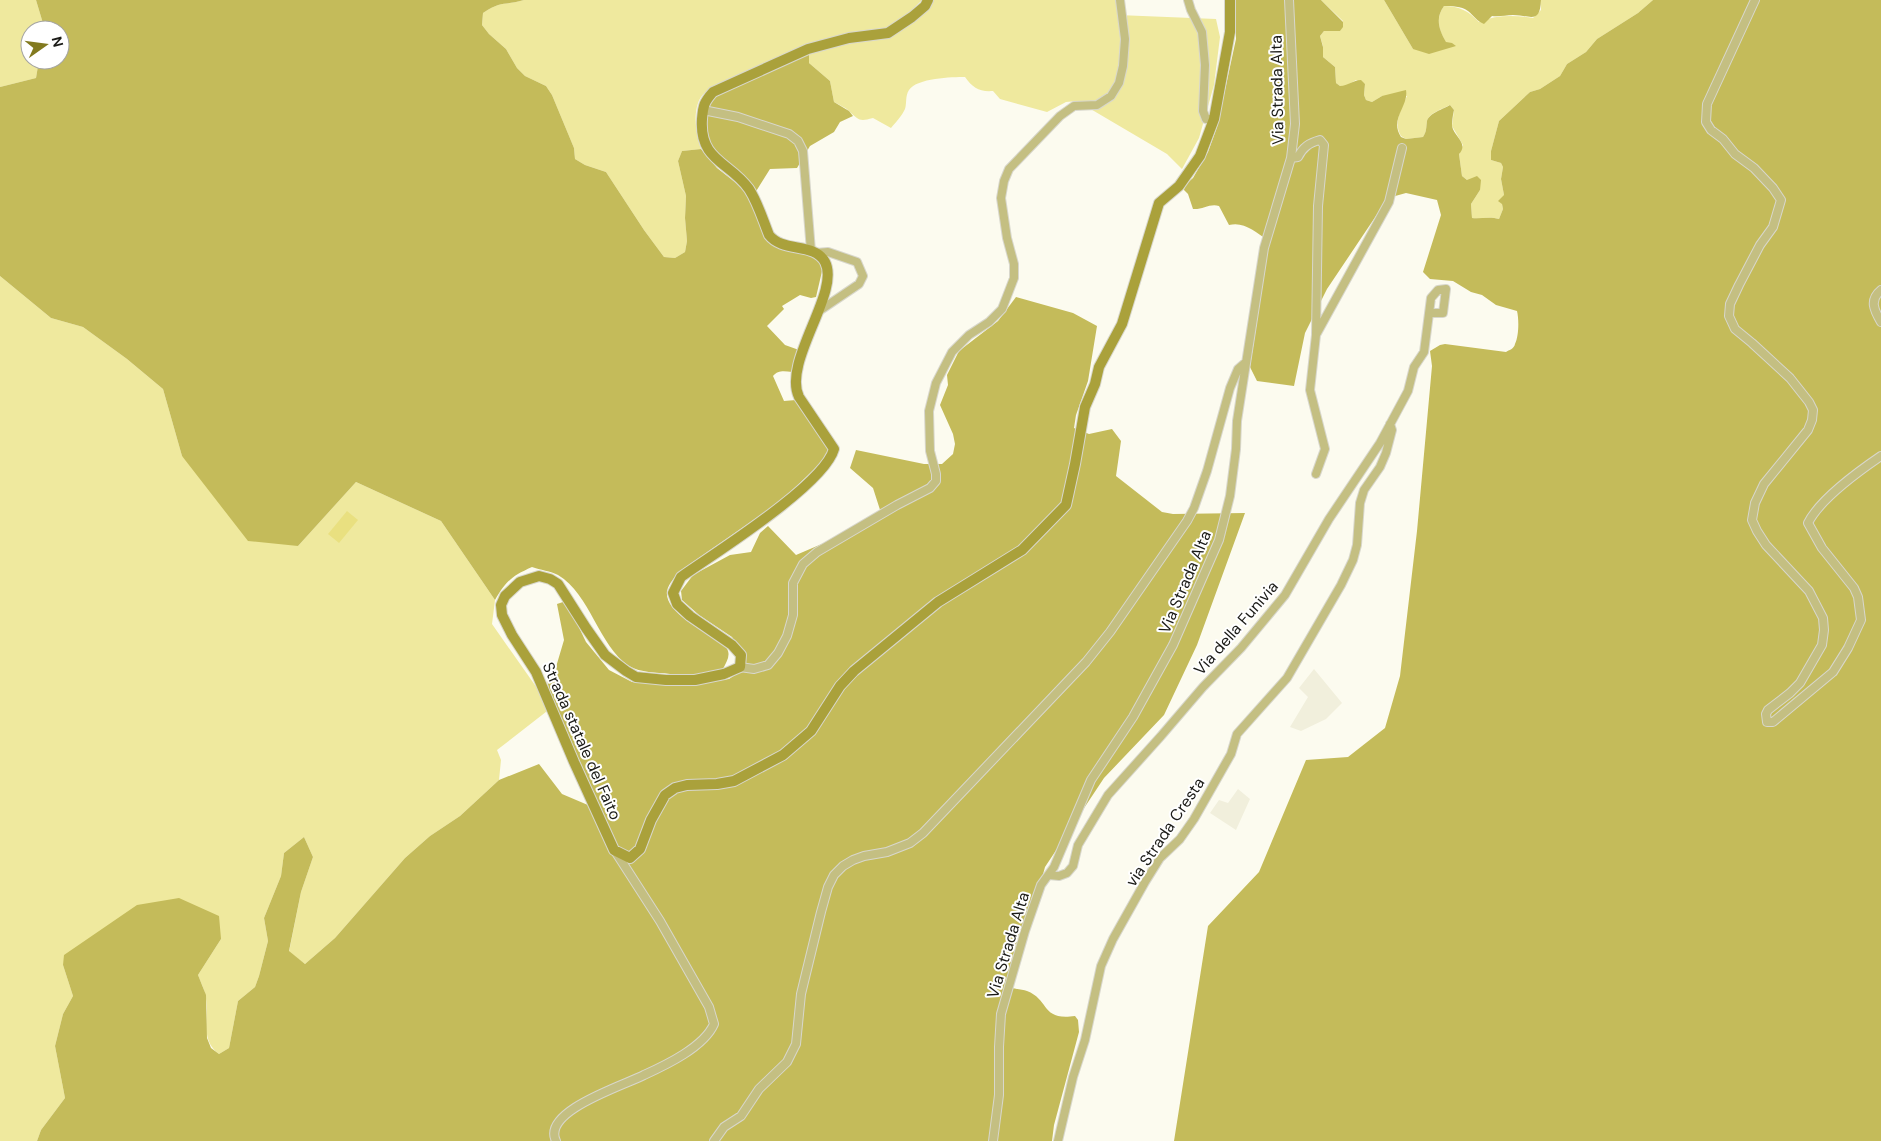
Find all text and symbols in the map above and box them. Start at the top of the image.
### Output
north arrow [20,20,70,70]
text: N [48,35,68,49]
street label: Via Strada Alta [1266,35,1288,145]
street label: Via Strada Alta [1154,527,1216,637]
street label: Via della Funivia [1189,576,1283,680]
street label: Strada statale del Faito [538,659,626,823]
street label: via Strada Cresta [1121,773,1209,891]
street label: Via Strada Alta [982,889,1034,1001]

